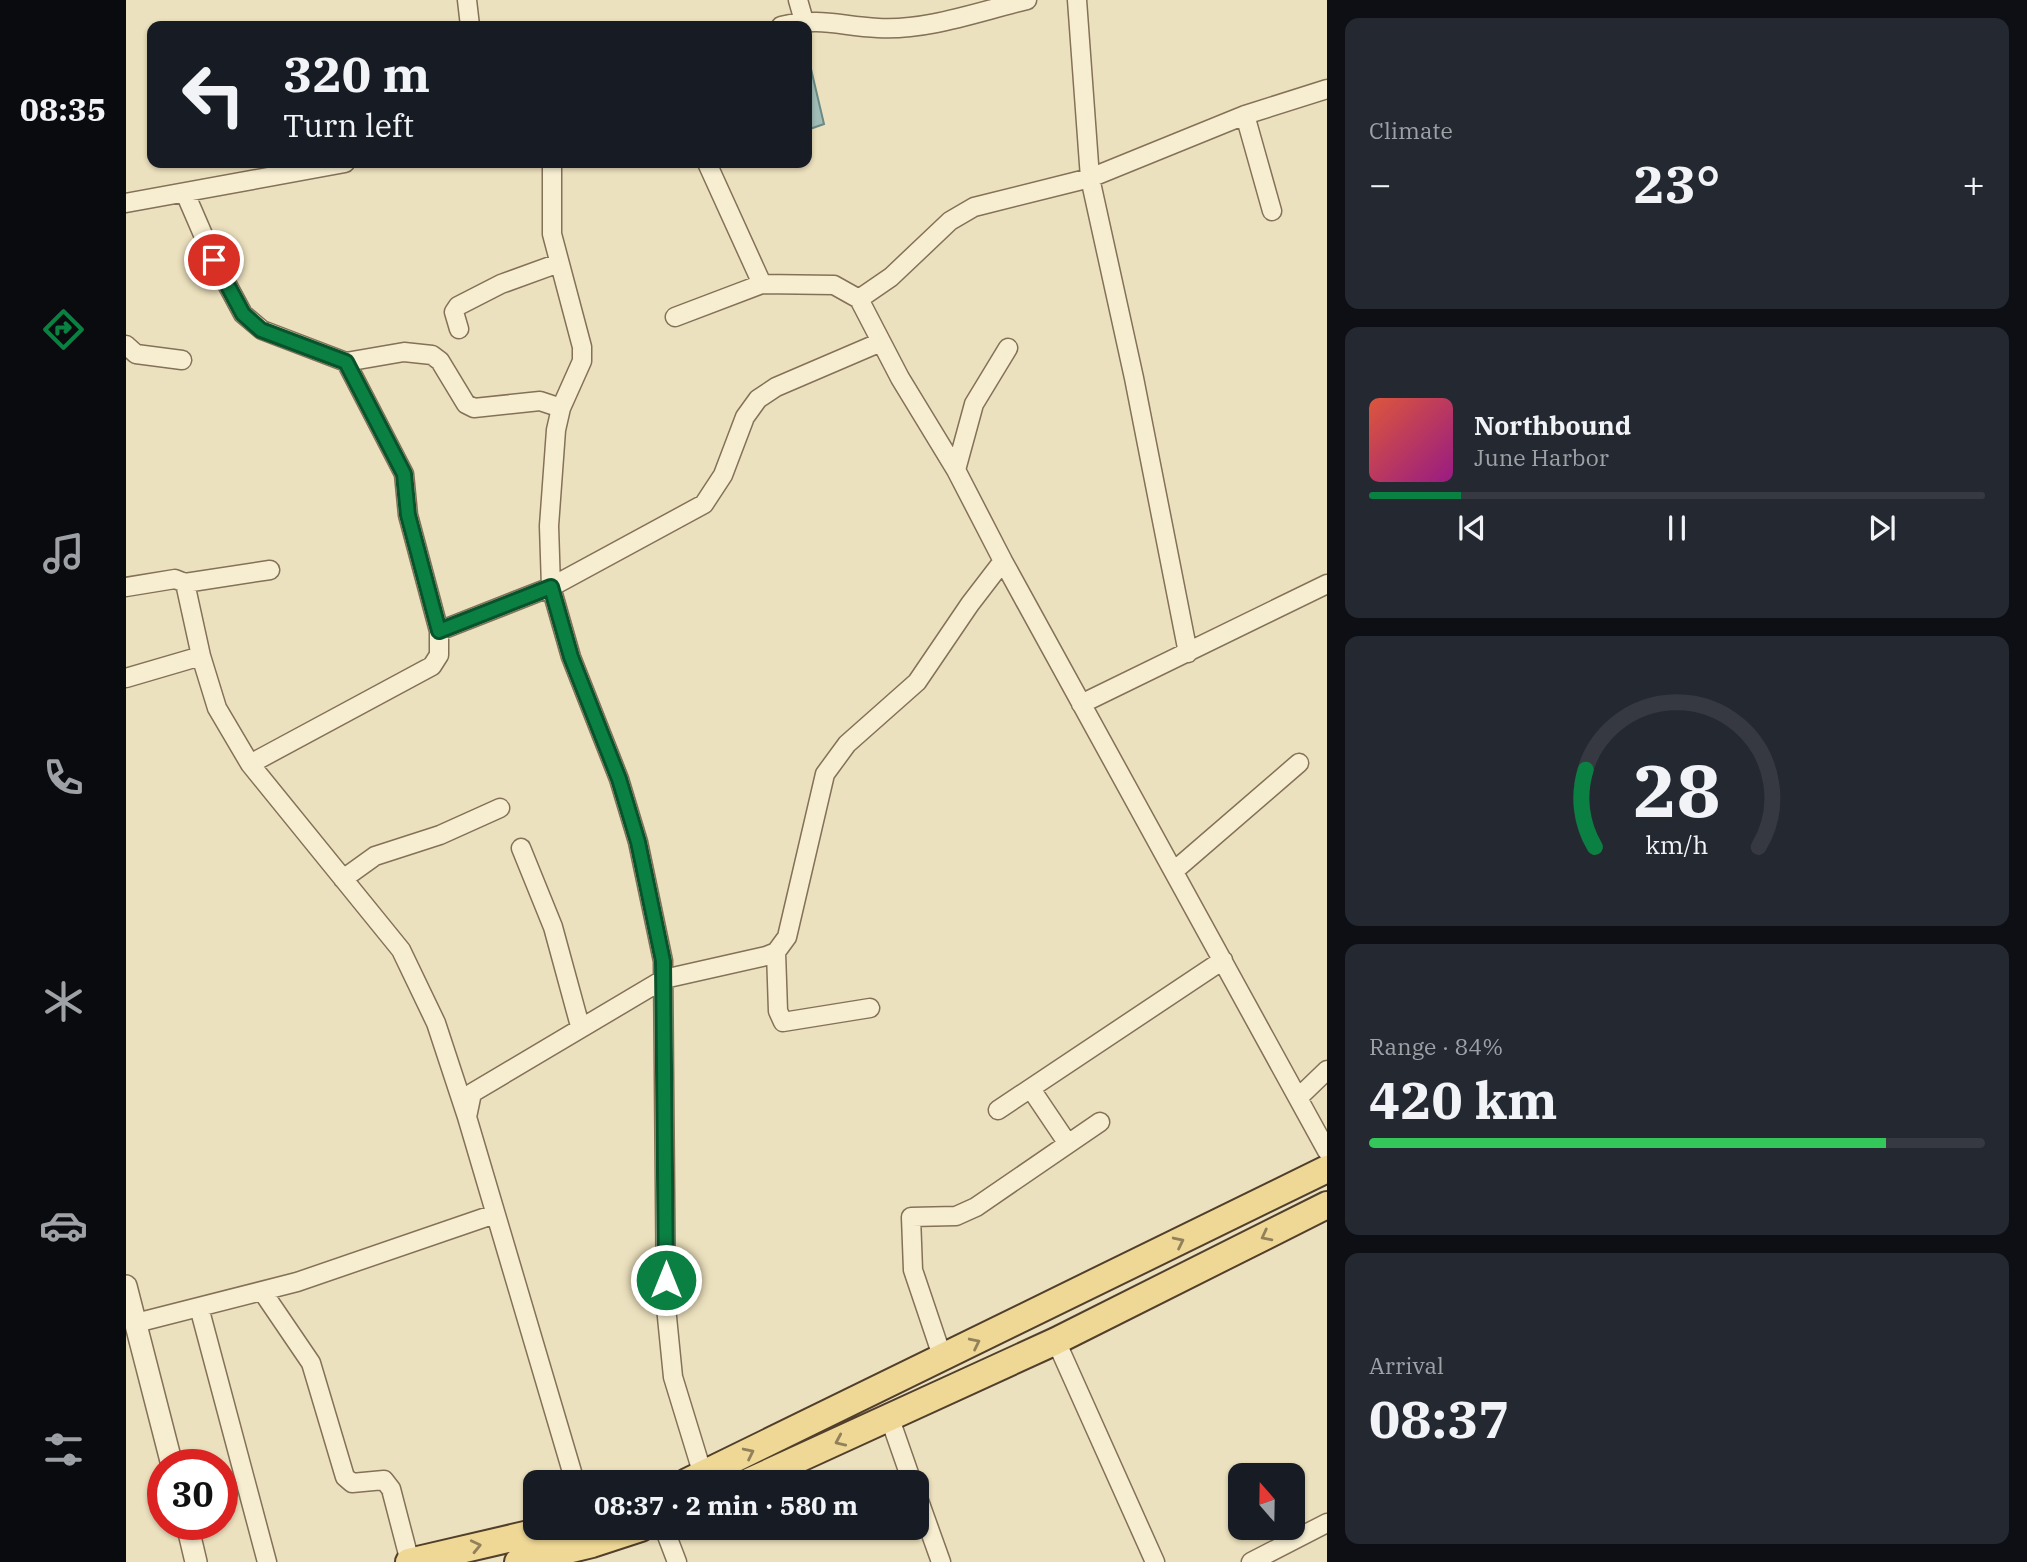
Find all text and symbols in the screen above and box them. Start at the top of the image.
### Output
text: 320 m [283,42,430,105]
icon: left [168,49,259,140]
text: 08:35 [20,88,106,130]
text: Turn left [283,104,414,146]
text: Climate [1369,115,1453,145]
text: 23° [1634,150,1720,217]
text: − [1369,159,1392,208]
text: + [1962,159,1985,208]
pin [184,230,244,290]
icon: arrive [195,241,233,279]
icon: directions [39,305,88,354]
text: Northbound [1474,408,1631,442]
text: June Harbor [1474,442,1609,472]
icon: previous [1453,509,1491,547]
icon: pause [1658,509,1696,547]
icon: next [1863,509,1901,547]
icon: music [39,529,88,578]
text: 28 [1633,742,1721,837]
icon: phone [39,753,88,802]
text: km/h [1645,828,1709,861]
icon: climate [39,977,88,1026]
text: Range · 84% [1369,1031,1503,1061]
text: 420 km [1369,1066,1558,1133]
icon: car [39,1201,88,1250]
one-way arrow [1261,1228,1273,1242]
one-way arrow [1172,1237,1184,1251]
position arrow [629,1243,703,1317]
one-way arrow [968,1337,980,1351]
text: Arrival [1369,1350,1444,1380]
text: 08:37 [1369,1385,1510,1452]
icon: filters [39,1425,88,1474]
one-way arrow [835,1433,848,1447]
one-way arrow [742,1448,754,1462]
speed limit sign: 30 [147,1449,238,1540]
north arrow [1228,1463,1306,1540]
map controls [1228,1463,1305,1540]
text: 08:37 · 2 min · 580 m [594,1488,858,1522]
one-way arrow [469,1540,481,1555]

